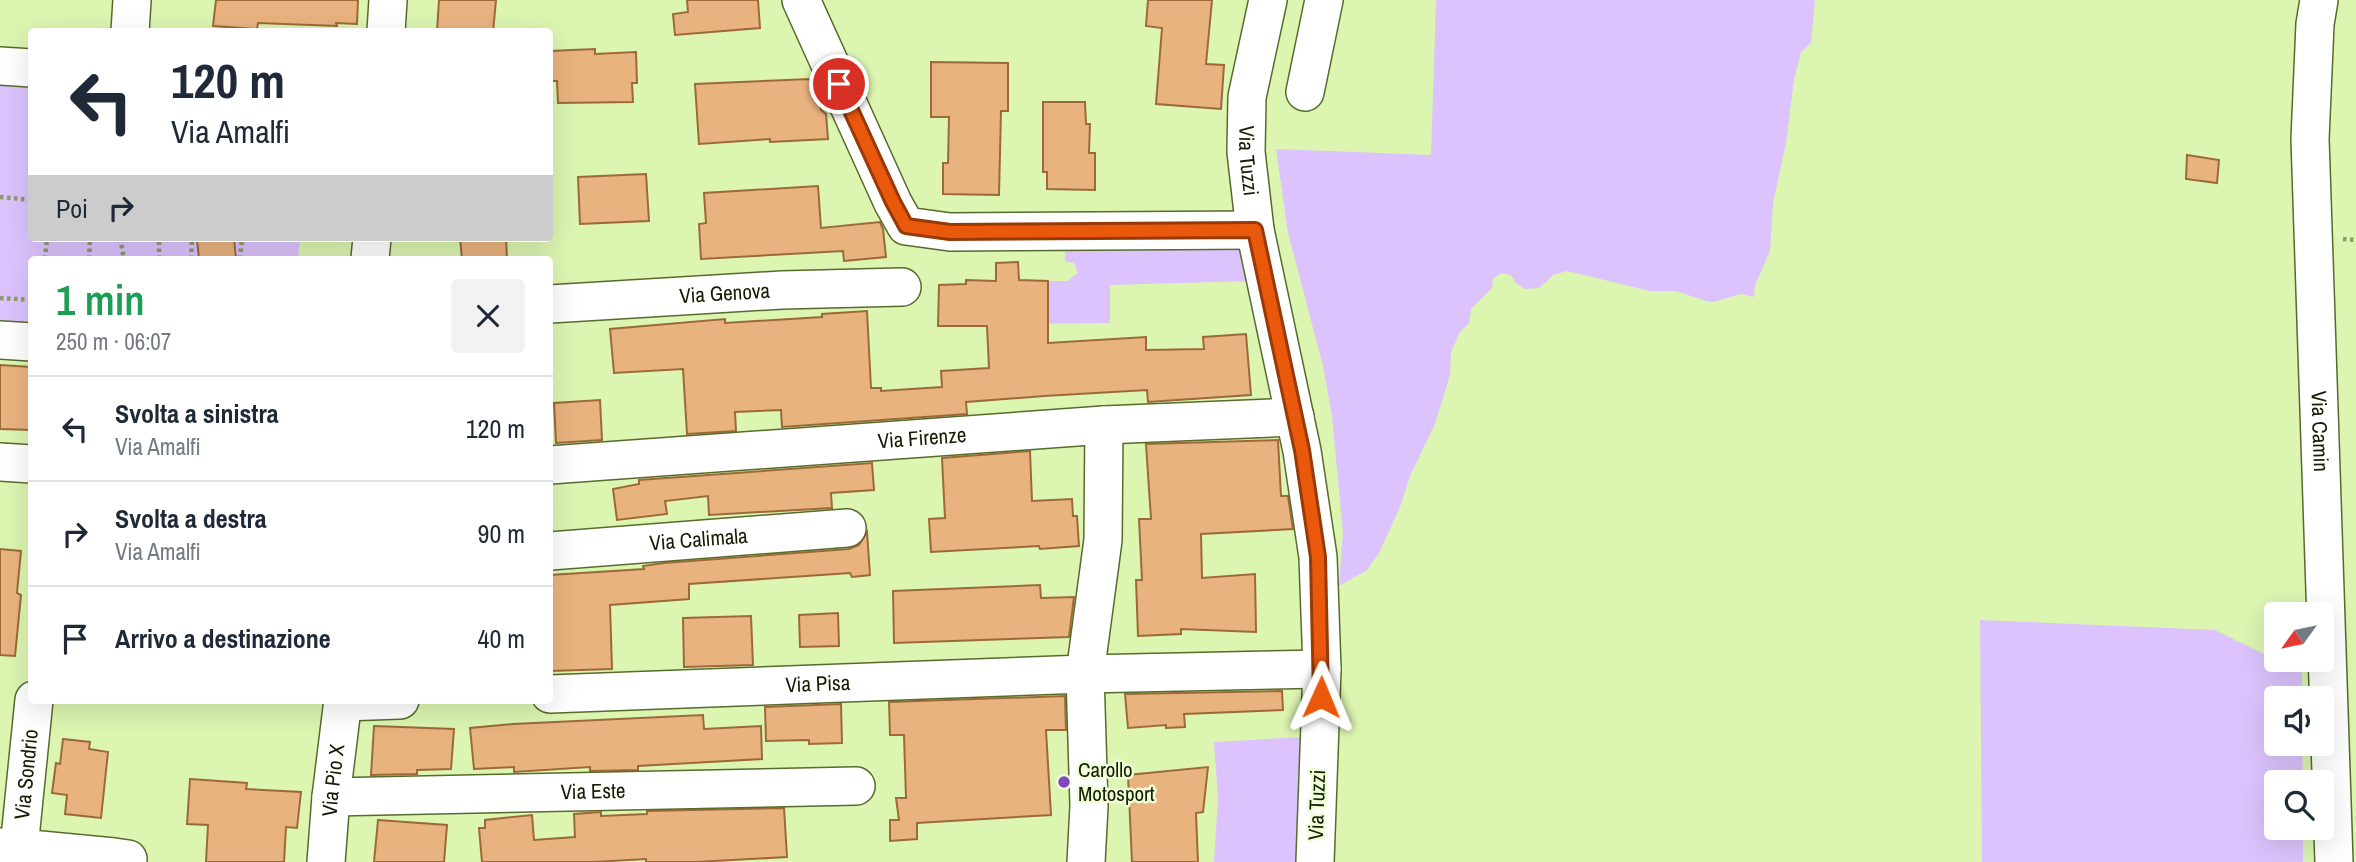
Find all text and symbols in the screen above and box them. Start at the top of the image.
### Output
text: 120 m [171,47,285,113]
pin [809,54,869,114]
icon: left [56,56,147,147]
icon: arrive [820,65,858,103]
text: Via Amalfi [171,110,290,153]
street label: Via Tuzzi [1232,125,1266,197]
icon: right [102,189,140,227]
text: Poi [56,191,88,226]
text: 1 min [56,272,145,328]
street label: Via Genova [679,276,771,310]
button: close [451,279,525,353]
text: 250 m · 06:07 [56,326,171,357]
street label: Via Camin [2304,390,2336,472]
text: Svolta a sinistra [115,396,279,431]
icon: left [56,410,94,448]
text: 120 m [466,411,525,446]
street label: Via Firenze [877,420,967,455]
text: Via Amalfi [115,431,201,462]
text: Svolta a destra [115,501,267,536]
icon: right [56,515,94,553]
text: 90 m [478,516,525,551]
street label: Via Calimala [648,521,749,557]
text: Via Amalfi [115,536,201,567]
north arrow [2264,602,2334,672]
map controls [2264,602,2334,840]
icon: arrive [56,620,94,658]
text: Arrivo a destinazione [115,621,331,656]
text: 40 m [478,621,525,656]
position arrow [1284,660,1358,734]
street label: Via Pisa [785,668,851,699]
button: sound [2264,686,2334,756]
street label: Via Sondrio [7,728,45,821]
street label: Via Pio X [315,742,351,817]
place label: Carollo Motosport [1078,755,1155,808]
street label: Via Tuzzi [1301,769,1332,841]
button: search [2264,770,2334,840]
marker: Carollo Motosport [1056,774,1072,790]
street label: Via Este [560,776,626,806]

